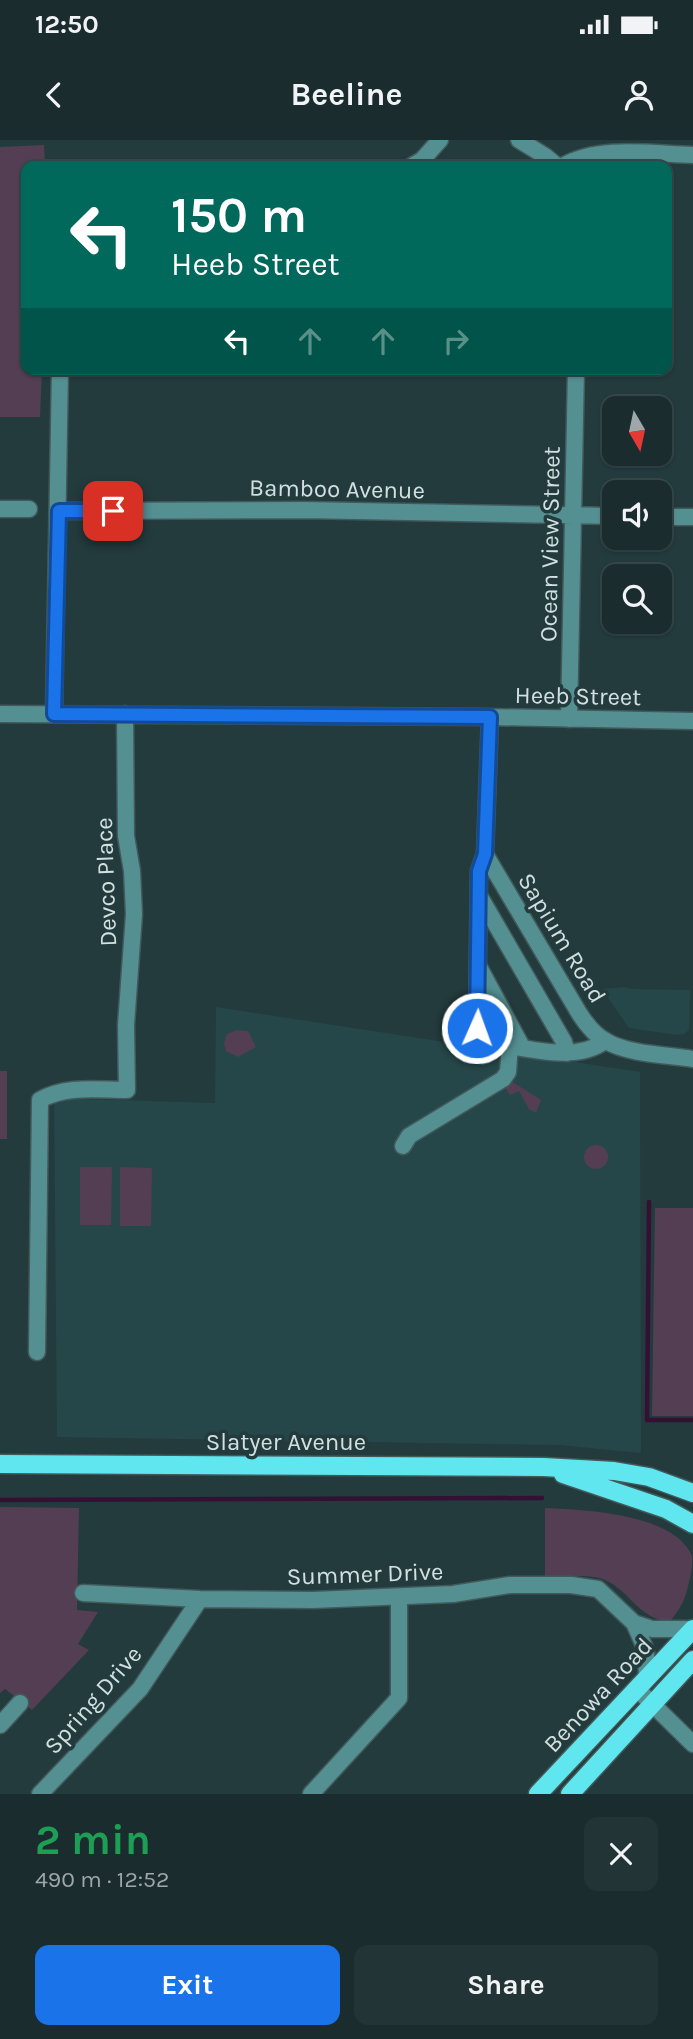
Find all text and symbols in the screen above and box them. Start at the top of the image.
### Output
text: 12:50 [35,9,99,40]
icon: back [35,76,73,114]
text: Beeline [291,76,402,113]
icon: person [620,76,658,114]
text: 150 m [171,187,307,244]
icon: left [56,189,147,280]
text: Heeb Street [171,246,340,283]
icon: left [218,322,256,360]
icon: ahead [291,322,329,360]
icon: ahead [364,322,402,360]
icon: right [437,322,475,360]
north arrow [602,396,672,466]
map controls [602,396,672,634]
street label: Ocean View Street [534,446,566,642]
street label: Bamboo Avenue [249,473,425,505]
button: sound [602,480,672,550]
pin [83,481,143,541]
icon: arrive [94,492,132,530]
button: search [602,564,672,634]
street label: Heeb Street [515,681,641,711]
street label: Devco Place [90,817,122,947]
street label: Sapium Road [512,868,612,1008]
position arrow [440,991,514,1065]
street label: Slatyer Avenue [206,1428,366,1456]
street label: Summer Drive [286,1557,444,1591]
street label: Benowa Road [538,1632,658,1758]
street label: Spring Drive [38,1640,148,1760]
text: 2 min [35,1815,151,1865]
button: close [584,1817,658,1891]
text: 490 m · 12:52 [35,1866,169,1893]
button: Exit [35,1945,340,2025]
button: Share [354,1945,658,2025]

